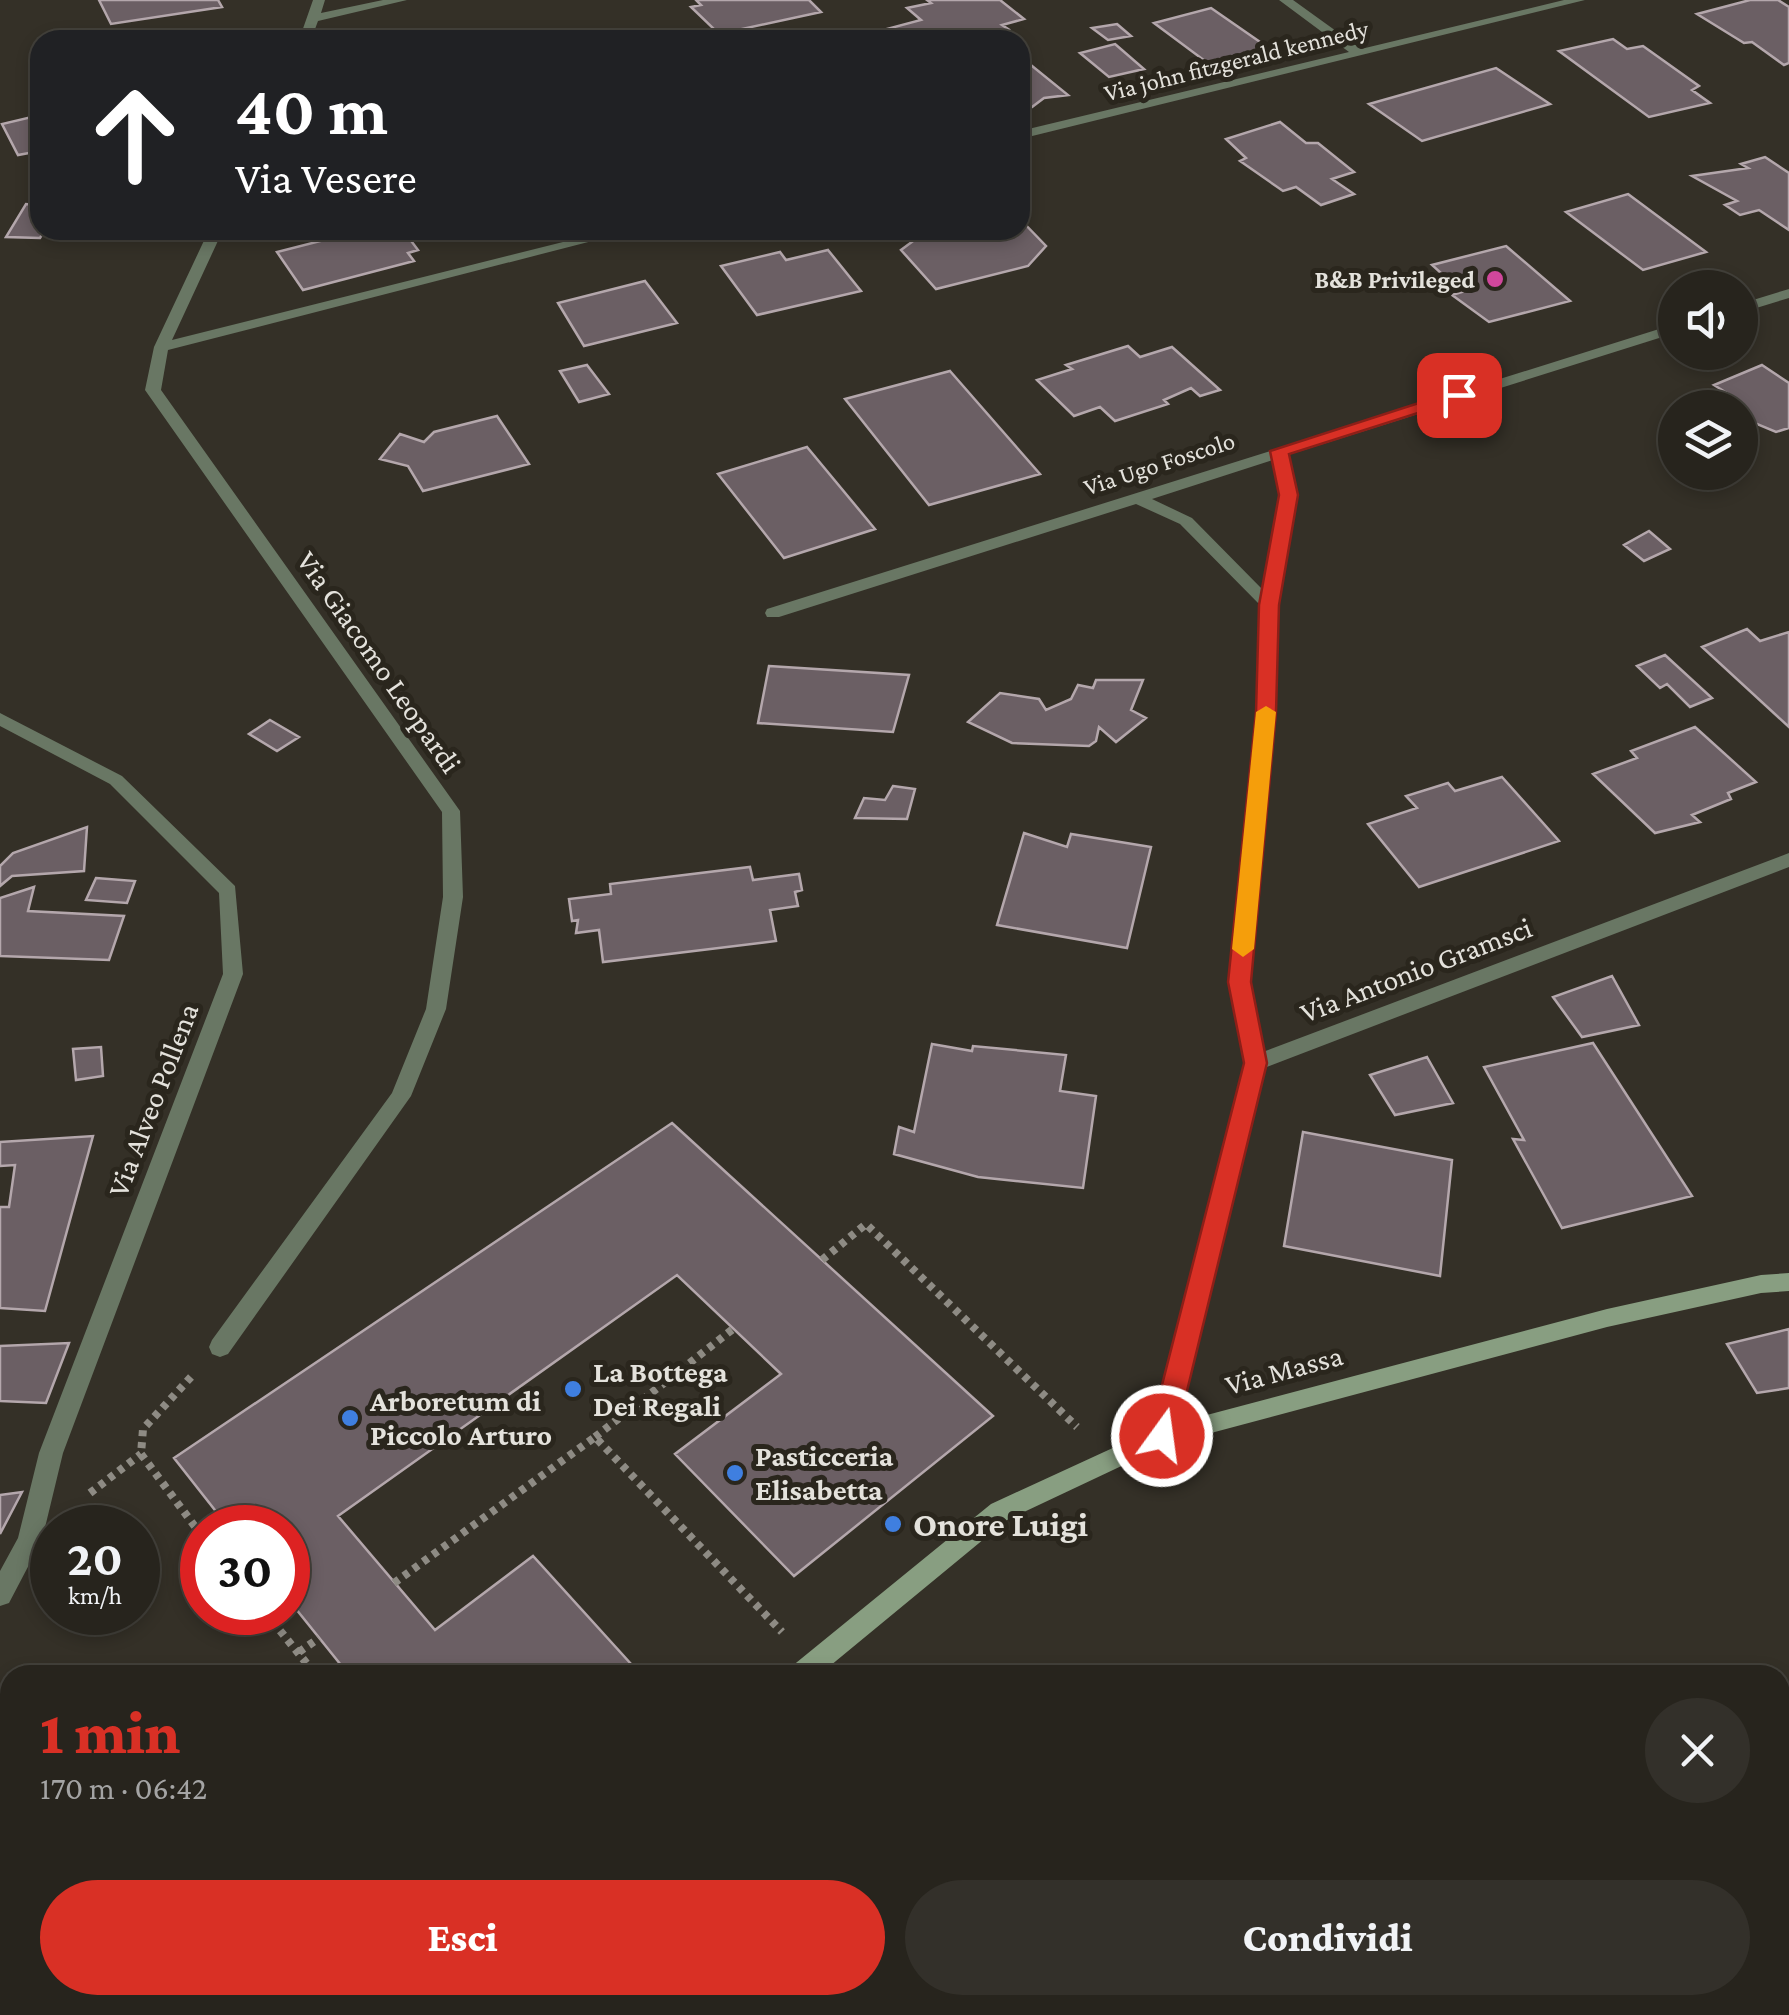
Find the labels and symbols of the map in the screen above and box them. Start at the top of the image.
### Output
street label: Via john fitzgerald kennedy [1101,14,1372,107]
place label: B&B Privileged [1315,266,1475,293]
marker: B&B Privileged [1484,268,1506,290]
pin [1417,353,1502,438]
street label: Via Ugo Foscolo [1080,426,1238,502]
street label: Via Giacomo Leopardi [290,545,468,780]
street label: Via Antonio Gramsci [1295,910,1536,1029]
street label: Via Alveo Pollena [100,998,205,1201]
street label: Via Massa [1222,1338,1346,1401]
place label: La Bottega Dei Regali [593,1355,728,1422]
marker: La Bottega Dei Regali [562,1378,584,1400]
place label: Arboretum di Piccolo Arturo [369,1384,552,1451]
position arrow [1110,1384,1214,1488]
marker: Arboretum di Piccolo Arturo [339,1407,361,1429]
place label: Pasticceria Elisabetta [755,1439,894,1506]
marker: Pasticceria Elisabetta [724,1462,746,1484]
speed limit sign: 30 [180,1505,310,1635]
place label: Onore Luigi [913,1505,1088,1544]
marker: Onore Luigi [882,1513,904,1535]

